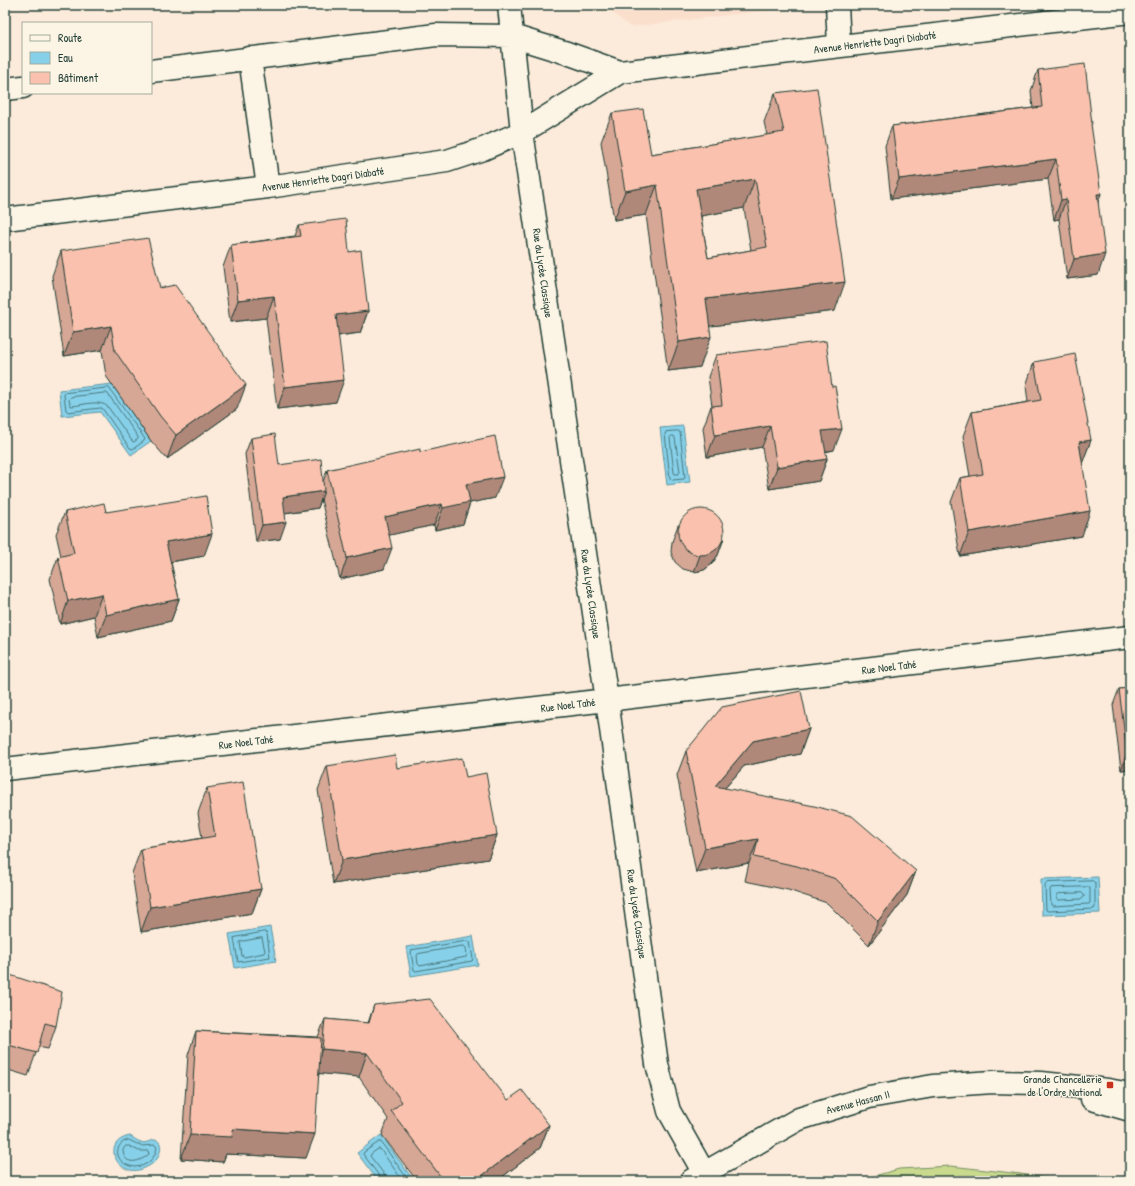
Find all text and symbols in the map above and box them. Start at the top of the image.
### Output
legend [22,22,152,94]
street label: Avenue Henriette Dagri Diabaté [813,27,938,56]
text: Route [58,29,82,46]
text: Eau [58,49,73,66]
text: Bâtiment [58,69,99,86]
street label: Avenue Henriette Dagri Diabaté [261,163,386,195]
street label: Rue du Lycée Classique [530,228,556,319]
street label: Rue du Lycée Classique [578,549,604,640]
street label: Rue Noel Tahé [861,657,918,677]
street label: Rue Noel Tahé [540,695,597,715]
street label: Rue Noel Tahé [218,732,275,752]
street label: Rue du Lycée Classique [624,869,650,960]
place label: Grande Chancellerie de l'Ordre National [1023,1072,1103,1099]
marker: Grande Chancellerie de l'Ordre National [1105,1080,1115,1090]
street label: Avenue Hassan II [825,1087,891,1117]

